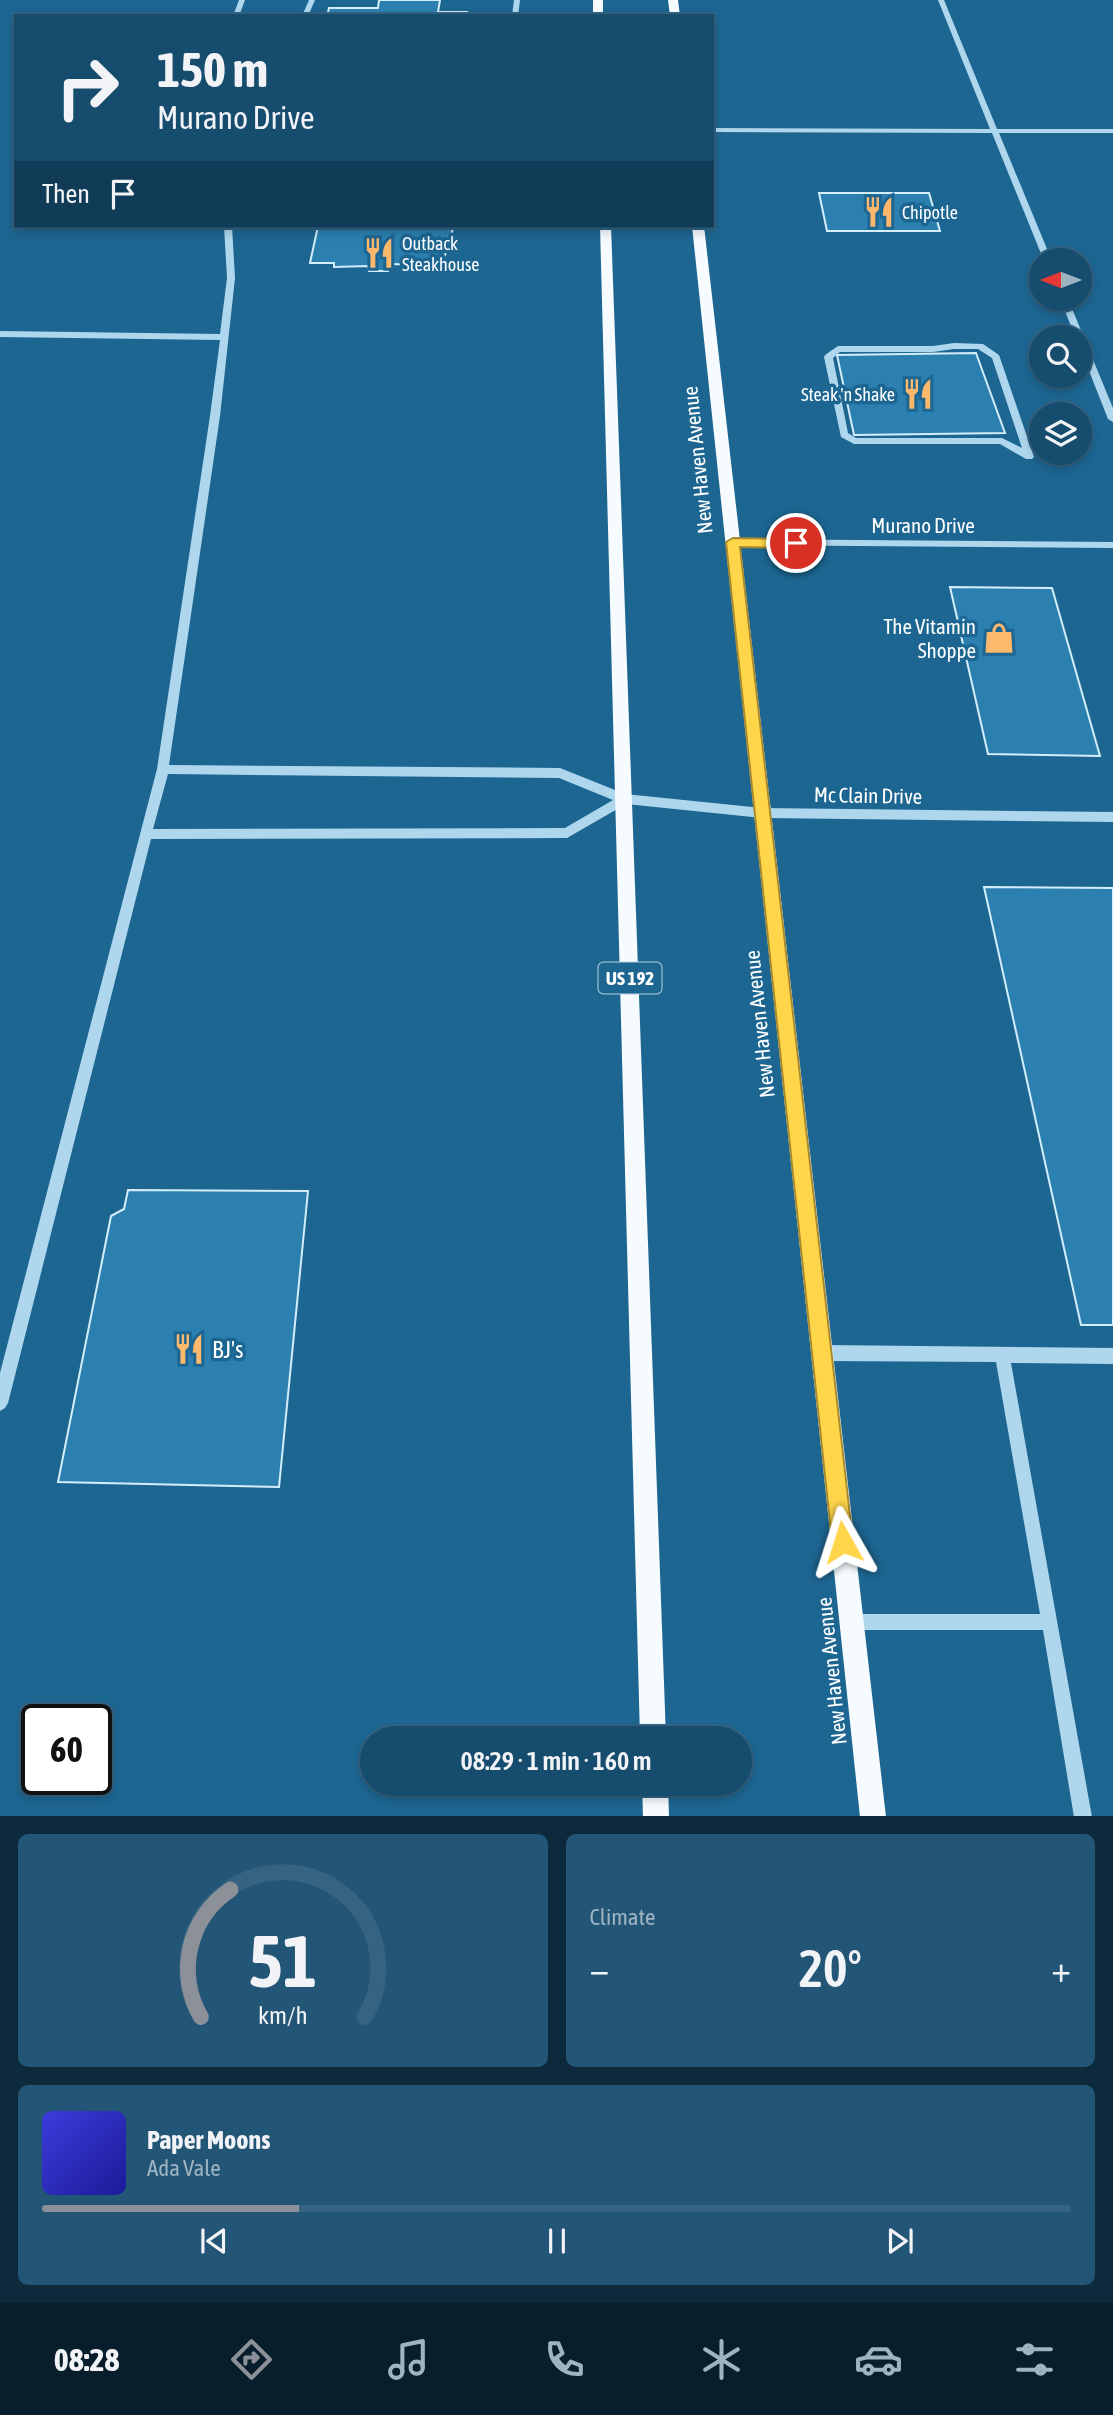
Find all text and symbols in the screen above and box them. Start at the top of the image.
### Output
text: 150 m [157,41,268,97]
icon: right [42,42,133,133]
text: Murano Drive [157,99,315,136]
icon: arrive [104,175,142,213]
text: Then [42,179,90,209]
restaurant icon: Chipotle [862,195,896,229]
place label: Chipotle [902,202,958,223]
place label: Outback Steakhouse [402,233,479,275]
restaurant icon: Outback Steakhouse [362,236,396,270]
north arrow [1029,248,1092,312]
map controls [1029,248,1092,465]
button: search [1029,325,1092,388]
restaurant icon: Steak 'n Shake [901,377,935,411]
place label: Steak 'n Shake [801,384,895,405]
street label: New Haven Avenue [677,385,717,535]
button: layers [1029,402,1092,465]
pin [766,513,826,573]
street label: Murano Drive [871,513,975,537]
icon: arrive [777,524,815,562]
place label: The Vitamin Shoppe [884,614,976,662]
shop icon: The Vitamin Shoppe [982,621,1016,655]
street label: Mc Clain Drive [814,782,922,808]
street label: New Haven Avenue [739,949,779,1099]
road number: US 192 [598,962,662,994]
restaurant icon: BJ's [172,1332,206,1366]
place label: BJ's [212,1336,243,1363]
position arrow [806,1505,880,1579]
street label: New Haven Avenue [811,1596,851,1746]
speed limit sign: 60 [21,1704,112,1795]
text: 08:29 · 1 min · 160 m [461,1746,651,1776]
text: Climate [590,1904,655,1930]
text: 51 [249,1919,317,2002]
text: 20° [799,1938,862,1998]
text: − [590,1947,609,1990]
text: + [1051,1947,1071,1990]
text: km/h [258,2000,308,2028]
text: Paper Moons [147,2125,270,2155]
text: Ada Vale [147,2155,221,2181]
icon: previous [195,2222,233,2260]
icon: pause [538,2222,576,2260]
icon: next [881,2222,919,2260]
icon: directions [227,2335,276,2384]
icon: music [384,2335,433,2384]
icon: phone [540,2335,589,2384]
icon: climate [697,2335,746,2384]
icon: car [854,2335,903,2384]
icon: filters [1010,2335,1059,2384]
text: 08:28 [54,2341,120,2378]

